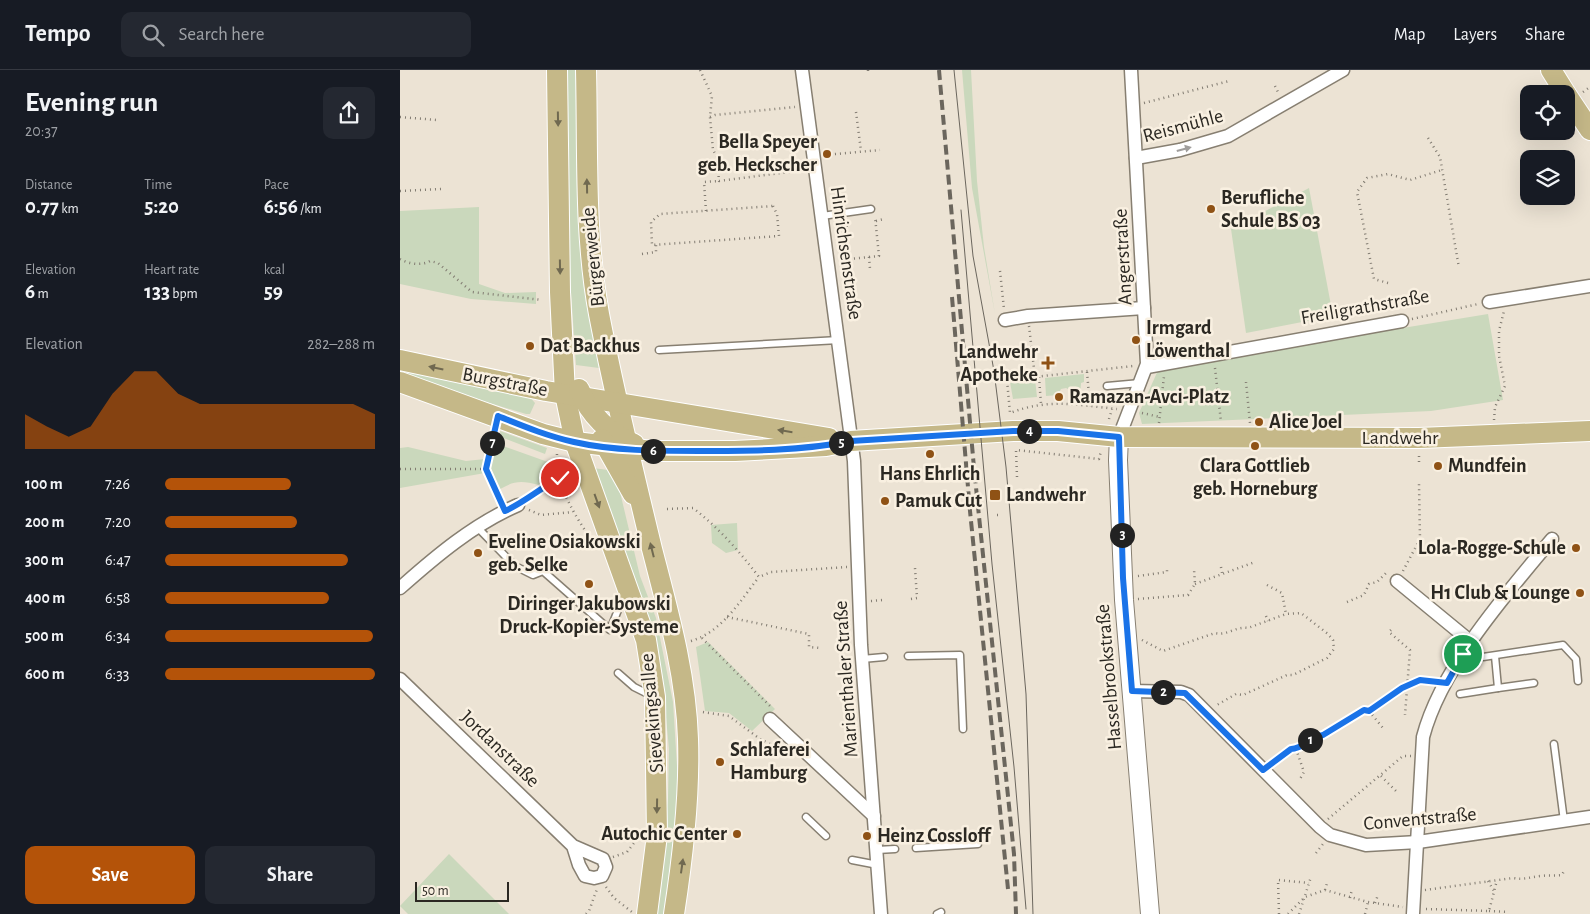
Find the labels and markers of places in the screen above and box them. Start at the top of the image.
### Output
place label: Bella Speyer geb. Heckscher [698,132,817,175]
marker: Bella Speyer geb. Heckscher [821,148,833,160]
place label: Berufliche Schule BS 03 [1221,188,1321,231]
marker: Berufliche Schule BS 03 [1205,203,1217,215]
place label: Irmgard Löwenthal [1146,318,1230,361]
marker: Irmgard Löwenthal [1130,334,1142,346]
place label: Dat Backhus [540,336,640,356]
marker: Dat Backhus [524,340,536,352]
place label: Landwehr Apotheke [958,342,1038,385]
marker: Landwehr Apotheke [1042,357,1054,369]
place label: Ramazan-Avci-Platz [1069,387,1229,407]
marker: Ramazan-Avci-Platz [1053,391,1065,403]
place label: Alice Joel [1269,412,1343,432]
marker: Alice Joel [1253,416,1265,428]
pin: 4 [1016,418,1042,444]
pin: 7 [480,430,504,456]
pin: 5 [828,430,854,456]
pin: 6 [640,438,666,464]
marker: Clara Gottlieb geb. Horneburg [1249,440,1261,452]
marker: Hans Ehrlich [924,448,936,460]
place label: Clara Gottlieb geb. Horneburg [1193,456,1318,499]
place label: Mundfein [1448,456,1527,476]
pin [539,457,581,499]
marker: Mundfein [1432,460,1444,472]
place label: Hans Ehrlich [880,464,980,484]
place label: Landwehr [1006,485,1086,505]
marker: Landwehr [988,488,1002,502]
place label: Pamuk Cut [895,491,982,511]
marker: Pamuk Cut [879,495,891,507]
pin: 3 [1110,522,1134,548]
place label: Eveline Osiakowski geb. Selke [488,532,641,575]
place label: Lola-Rogge-Schule [1418,538,1566,558]
marker: Lola-Rogge-Schule [1570,542,1582,554]
marker: Eveline Osiakowski geb. Selke [472,547,484,559]
marker: Diringer Jakubowski Druck-Kopier-Systeme [583,578,595,590]
place label: H1 Club & Lounge [1430,583,1570,603]
marker: H1 Club & Lounge [1574,587,1586,599]
place label: Diringer Jakubowski Druck-Kopier-Systeme [499,594,679,637]
pin [1442,633,1484,675]
pin: 2 [1150,680,1176,704]
pin: 1 [1298,728,1322,752]
place label: Schlaferei Hamburg [730,740,810,783]
marker: Schlaferei Hamburg [714,756,726,768]
place label: Autochic Center [601,824,727,844]
place label: Heinz Cossloff [877,826,992,846]
marker: Autochic Center [731,828,743,840]
marker: Heinz Cossloff [861,830,873,842]

